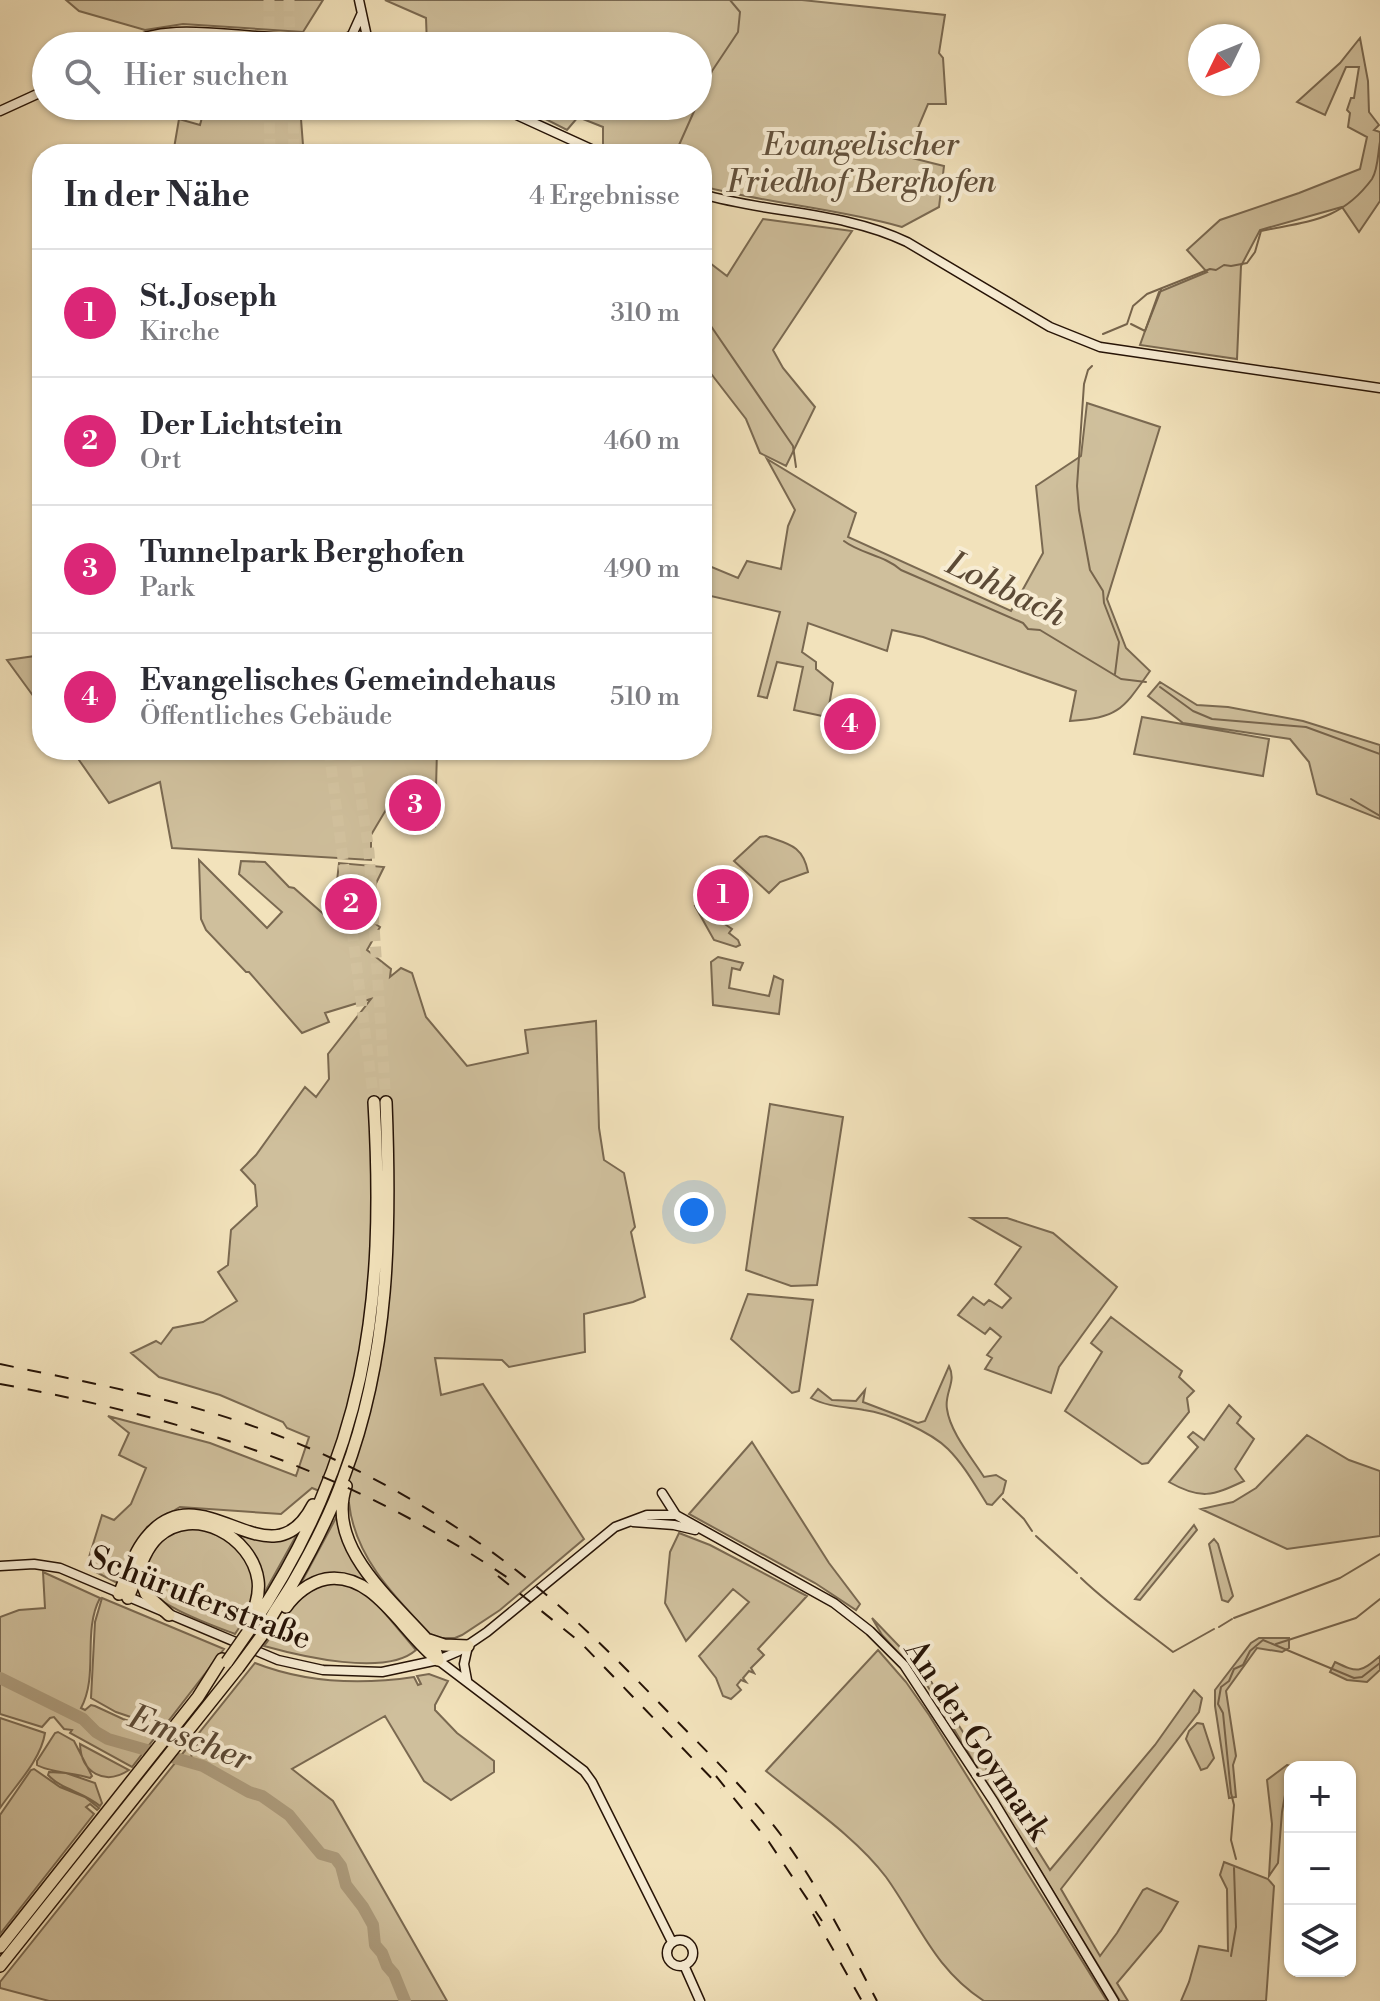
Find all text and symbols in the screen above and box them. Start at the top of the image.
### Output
north arrow [1188,24,1260,96]
search box [32,32,712,120]
icon: search [60,54,104,98]
text: Hier suchen [124,57,288,95]
park label: Evangelischer Friedhof Berghofen [726,125,997,202]
text: In der Nähe [64,175,250,217]
text: 4 Ergebnisse [529,180,680,212]
text: St. Joseph [140,278,277,316]
text: 1 [84,297,96,329]
text: 310 m [611,297,680,329]
text: Kirche [140,316,220,348]
text: Der Lichtstein [140,406,343,444]
text: 2 [82,425,98,457]
text: 460 m [603,425,680,457]
text: Ort [140,444,182,476]
text: Tunnelpark Berghofen [140,534,464,572]
water label: Lohbach [938,543,1074,637]
text: 3 [82,553,98,585]
text: 490 m [603,553,680,585]
text: Park [140,572,194,604]
text: Evangelisches Gemeindehaus [140,662,556,700]
text: 4 [81,681,99,713]
text: 510 m [610,681,680,713]
pin: 4 [824,694,876,754]
text: Öffentliches Gebäude [140,700,392,732]
pin: 3 [389,775,441,835]
pin: 1 [697,865,749,925]
pin: 2 [325,874,377,934]
your location [674,1192,714,1232]
street label: Schüruferstraße [83,1537,317,1659]
street label: An der Goymark [895,1631,1060,1850]
water label: Emscher [121,1696,258,1782]
map controls [1284,1761,1356,1977]
button: + [1284,1761,1356,1833]
button: − [1284,1833,1356,1905]
button: layers [1284,1905,1356,1977]

